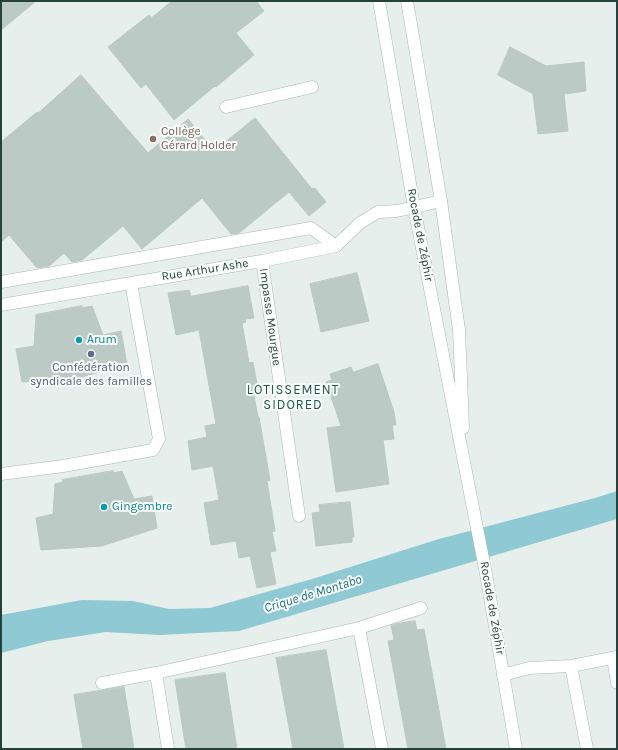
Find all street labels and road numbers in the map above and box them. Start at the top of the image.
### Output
street label: Rocade de Zéphir [404,187,436,283]
street label: Rue Arthur Ashe [161,256,249,284]
street label: Impasse Mourgue [256,267,284,367]
street label: Rocade de Zéphir [477,560,507,656]

